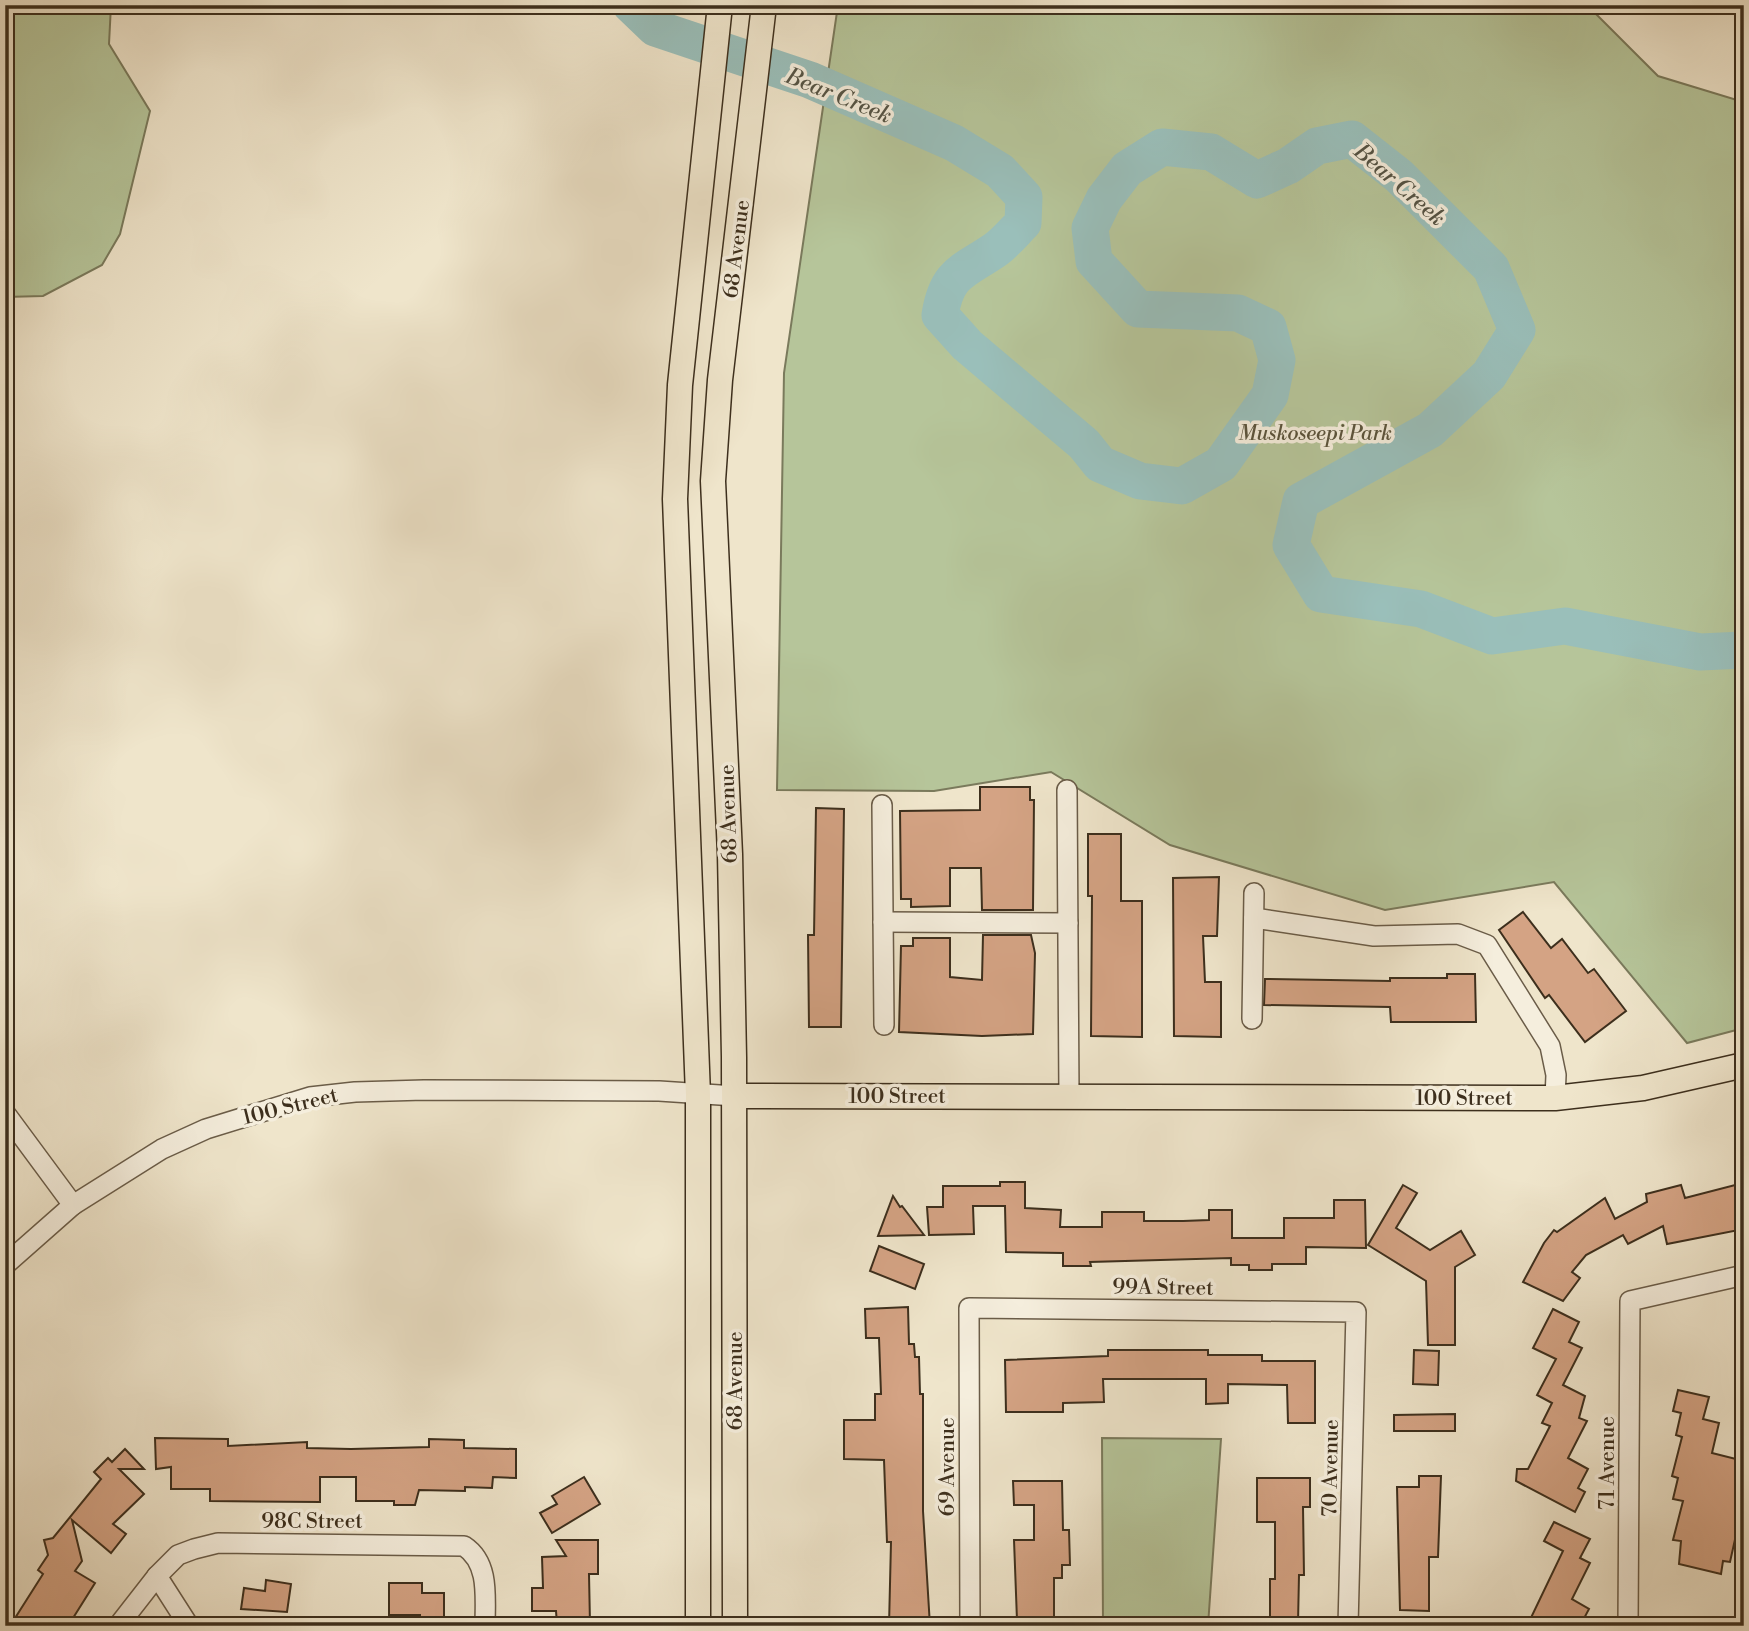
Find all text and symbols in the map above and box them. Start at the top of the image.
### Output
water label: Bear Creek [780,62,896,130]
water label: Bear Creek [1347,137,1451,232]
street label: 68 Avenue [718,198,756,300]
park label: Muskoseepi Park [1238,421,1392,447]
street label: 68 Avenue [714,764,744,864]
street label: 100 Street [240,1082,341,1131]
street label: 100 Street [848,1084,946,1110]
street label: 100 Street [1415,1086,1513,1112]
street label: 99A Street [1112,1274,1214,1302]
street label: 68 Avenue [723,1331,749,1431]
street label: 71 Avenue [1595,1416,1621,1510]
street label: 69 Avenue [935,1418,961,1517]
street label: 70 Avenue [1317,1419,1345,1517]
street label: 98C Street [261,1509,363,1535]

